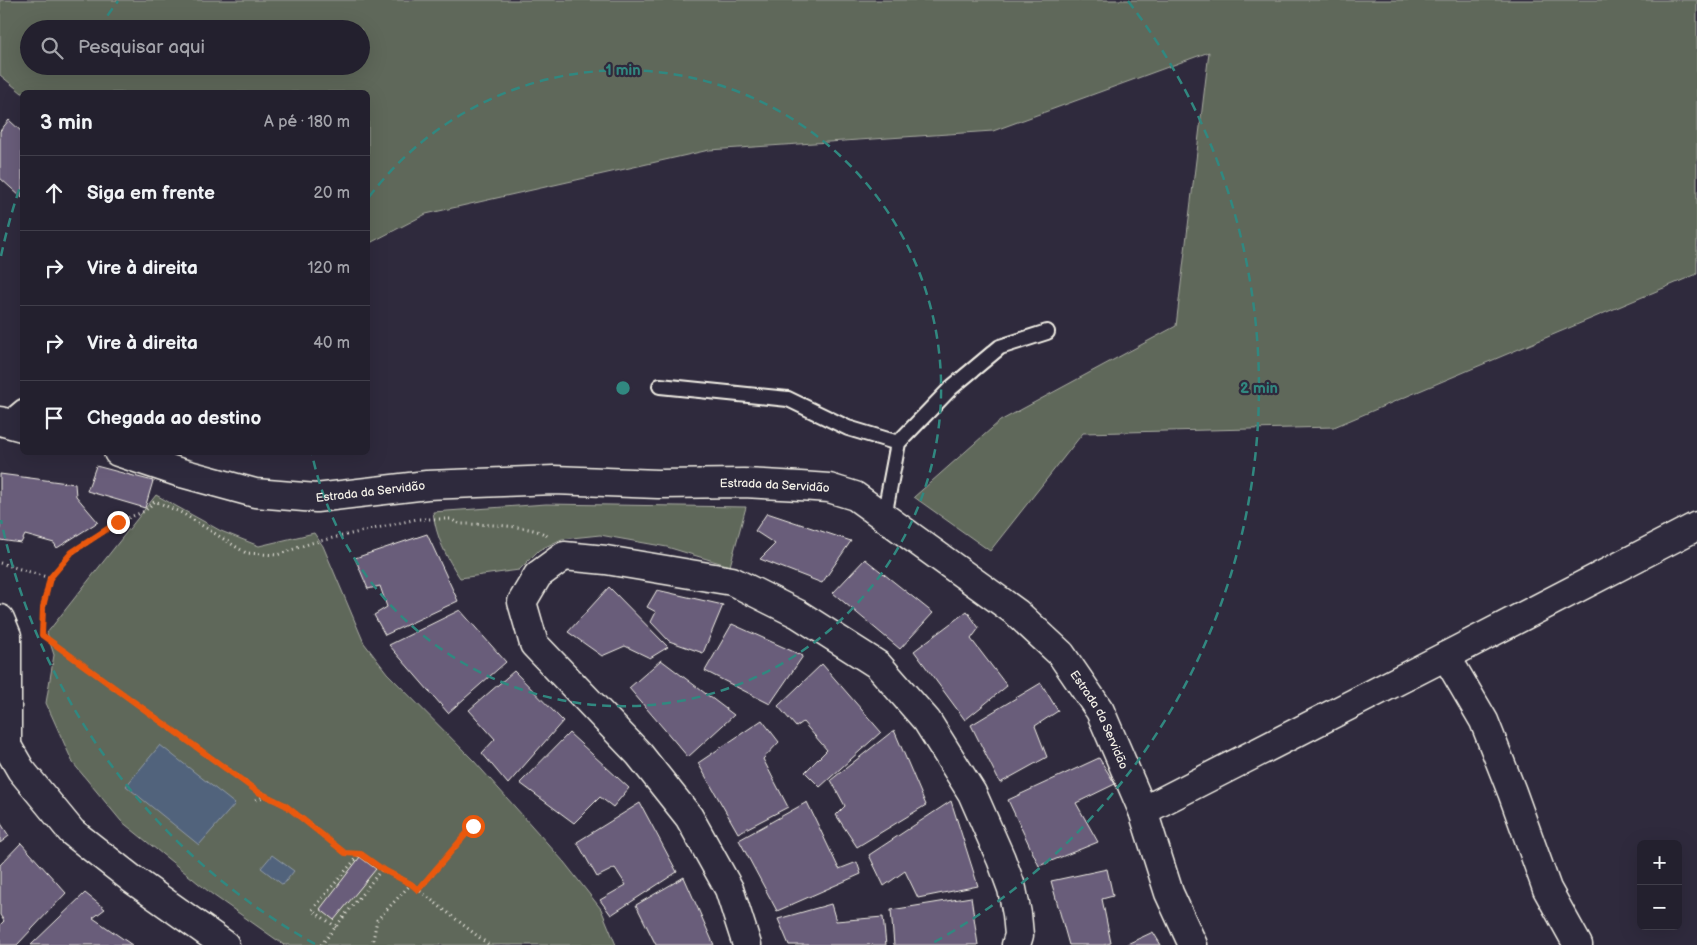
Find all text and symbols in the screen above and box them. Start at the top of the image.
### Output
search box [20,20,370,75]
icon: search [38,34,66,62]
text: Pesquisar aqui [78,36,205,59]
text: 1 min [605,61,641,80]
text: 3 min [40,110,93,135]
text: A pé · 180 m [264,113,350,132]
icon: ahead [40,179,68,207]
text: Siga em frente [87,182,215,205]
text: 20 m [314,184,350,203]
icon: right [40,254,68,282]
text: Vire à direita [87,257,198,280]
text: 120 m [307,259,350,278]
icon: right [40,329,68,357]
text: Vire à direita [87,332,198,355]
text: 40 m [313,334,350,353]
centre of rings [614,379,632,397]
text: 2 min [1240,379,1278,398]
icon: arrive [40,404,68,432]
text: Chegada ao destino [87,407,261,430]
street label: Estrada da Servidão [720,476,830,496]
street label: Estrada da Servidão [315,478,426,506]
route end [107,511,130,534]
street label: Estrada da Servidão [1067,668,1131,772]
route start [462,815,485,838]
map controls [1637,840,1682,930]
button: + [1637,840,1682,885]
button: − [1637,885,1682,930]

